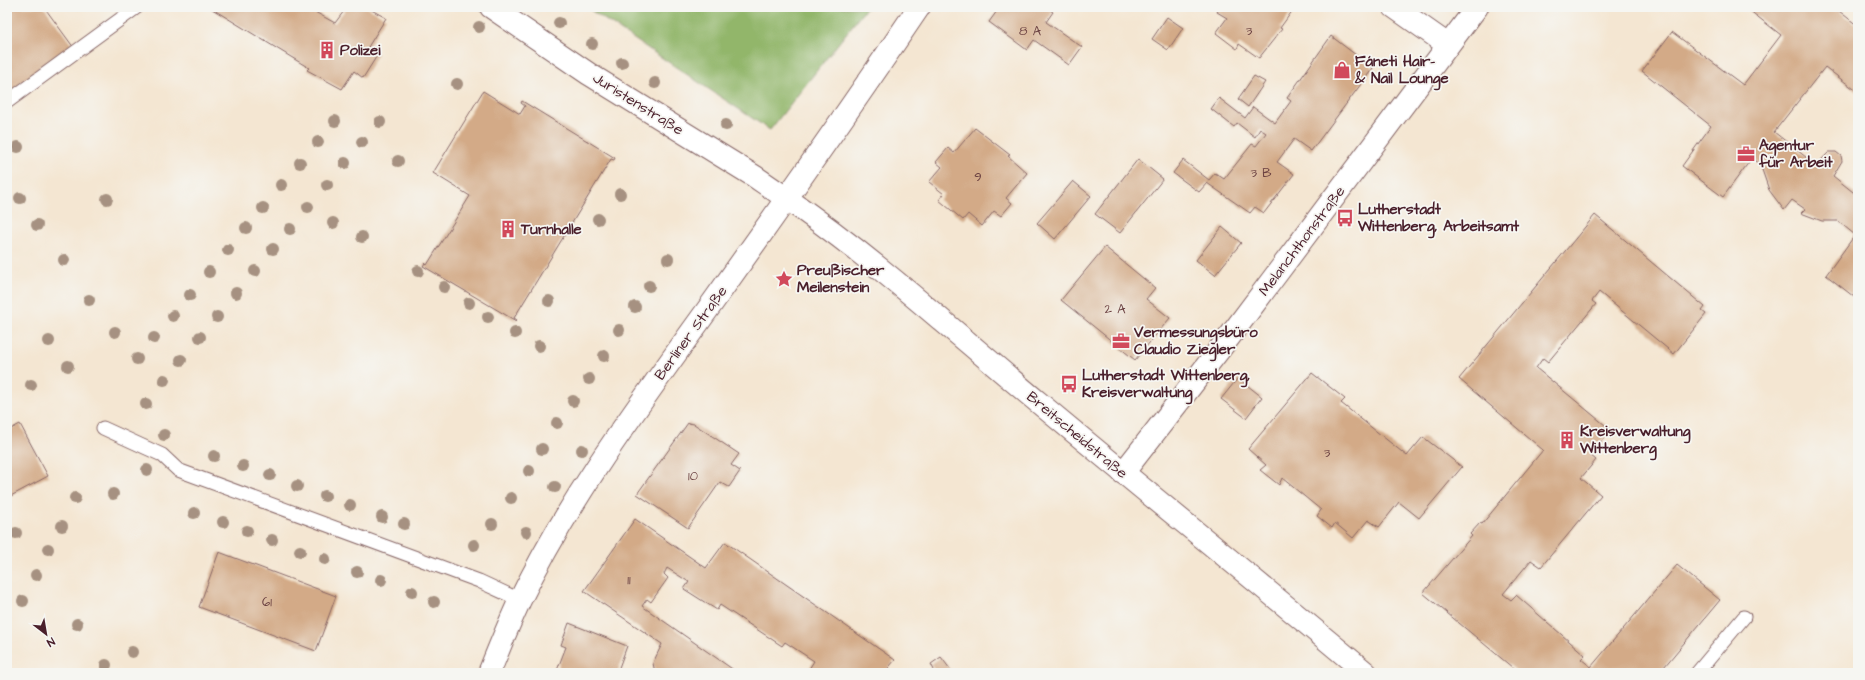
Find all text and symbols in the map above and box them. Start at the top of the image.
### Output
house number: 8 A [1019,22,1042,40]
house number: 3 [1246,22,1253,40]
building icon: Polizei [317,40,337,60]
place label: Polizei [340,40,381,61]
place label: Fáneti Hair- & Nail Lounge [1354,51,1449,91]
shop icon: Fáneti Hair- & Nail Lounge [1332,60,1352,80]
street label: Juristenstraße [589,68,687,140]
place label: Agentur für Arbeit [1758,135,1834,173]
office icon: Agentur für Arbeit [1736,144,1756,164]
house number: 3 B [1250,164,1272,182]
house number: 9 [974,168,982,186]
street label: Melanchthonstraße [1254,182,1350,300]
place label: Lutherstadt Wittenberg, Arbeitsamt [1357,199,1520,239]
bus stop icon: Lutherstadt Wittenberg, Arbeitsamt [1335,208,1355,228]
building icon: Turnhalle [498,219,518,239]
place label: Turnhalle [520,219,582,240]
place label: Preußischer Meilenstein [797,260,885,298]
place icon: Preußischer Meilenstein [774,269,794,289]
street label: Berliner Straße [650,282,732,384]
house number: 2 A [1105,300,1126,318]
place label: Vermessungsbüro Claudio Ziegler [1133,322,1258,362]
office icon: Vermessungsbüro Claudio Ziegler [1111,331,1131,351]
place label: Lutherstadt Wittenberg, Kreisverwaltung [1082,365,1250,405]
bus stop icon: Lutherstadt Wittenberg, Kreisverwaltung [1059,374,1079,394]
street label: Breitscheidstraße [1022,386,1132,484]
place label: Kreisverwaltung Wittenberg [1579,421,1691,461]
building icon: Kreisverwaltung Wittenberg [1557,430,1577,450]
house number: 3 [1324,444,1331,462]
house number: 10 [688,467,698,485]
house number: 11 [627,571,631,589]
house number: 61 [262,593,272,611]
north arrow [26,614,66,654]
text: N [44,634,58,650]

